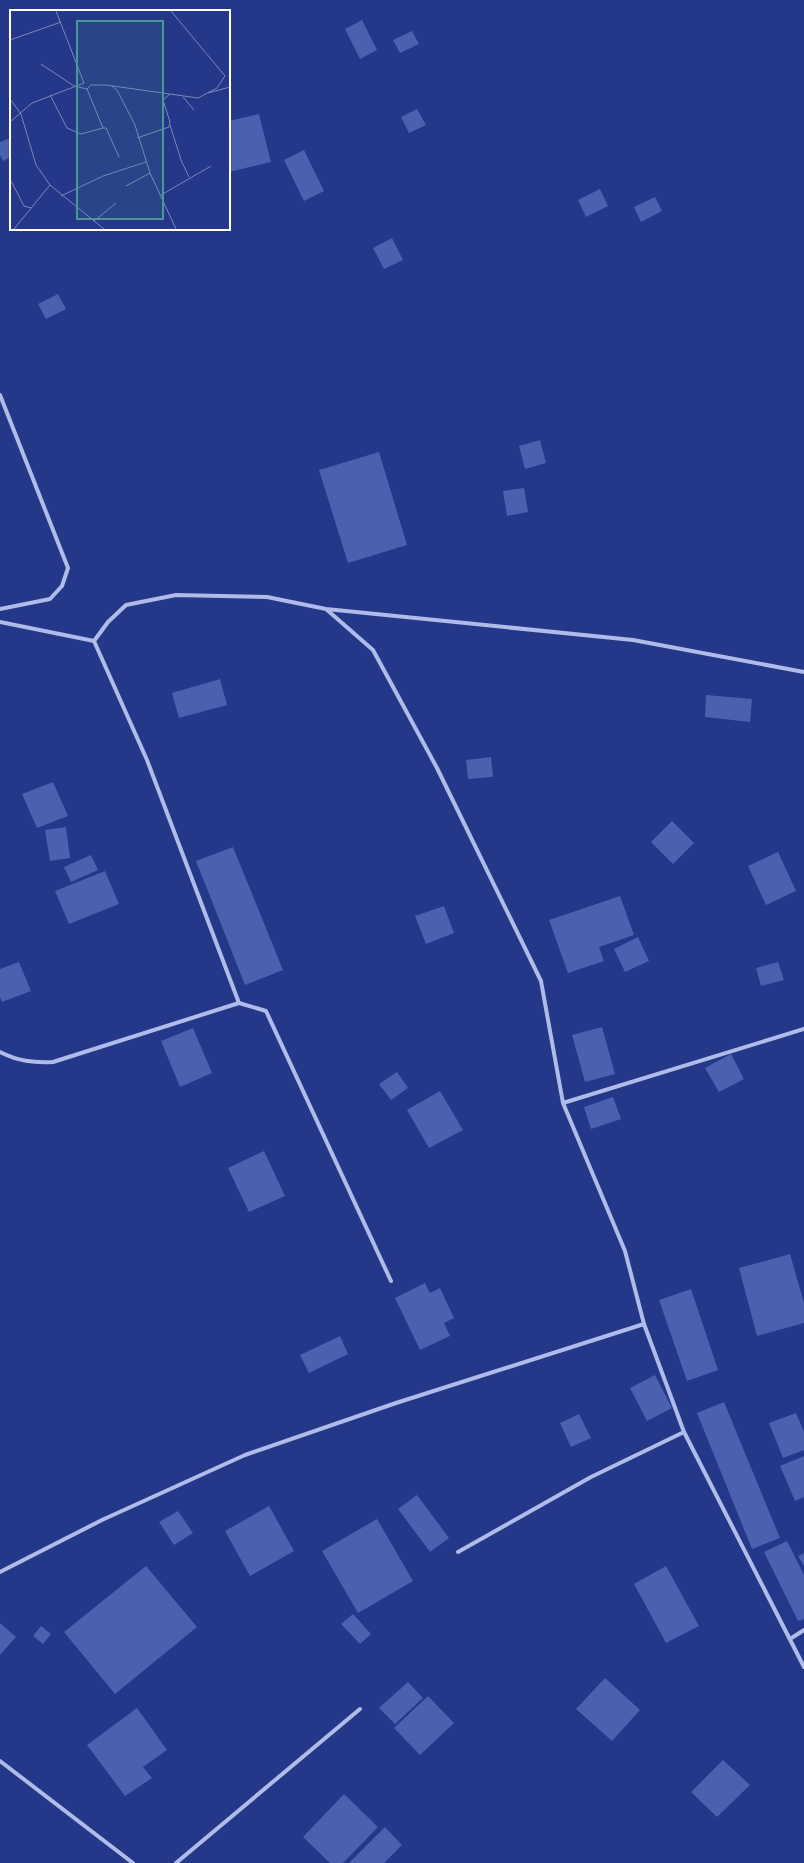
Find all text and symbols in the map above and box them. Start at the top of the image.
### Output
inset map [10,10,230,230]

